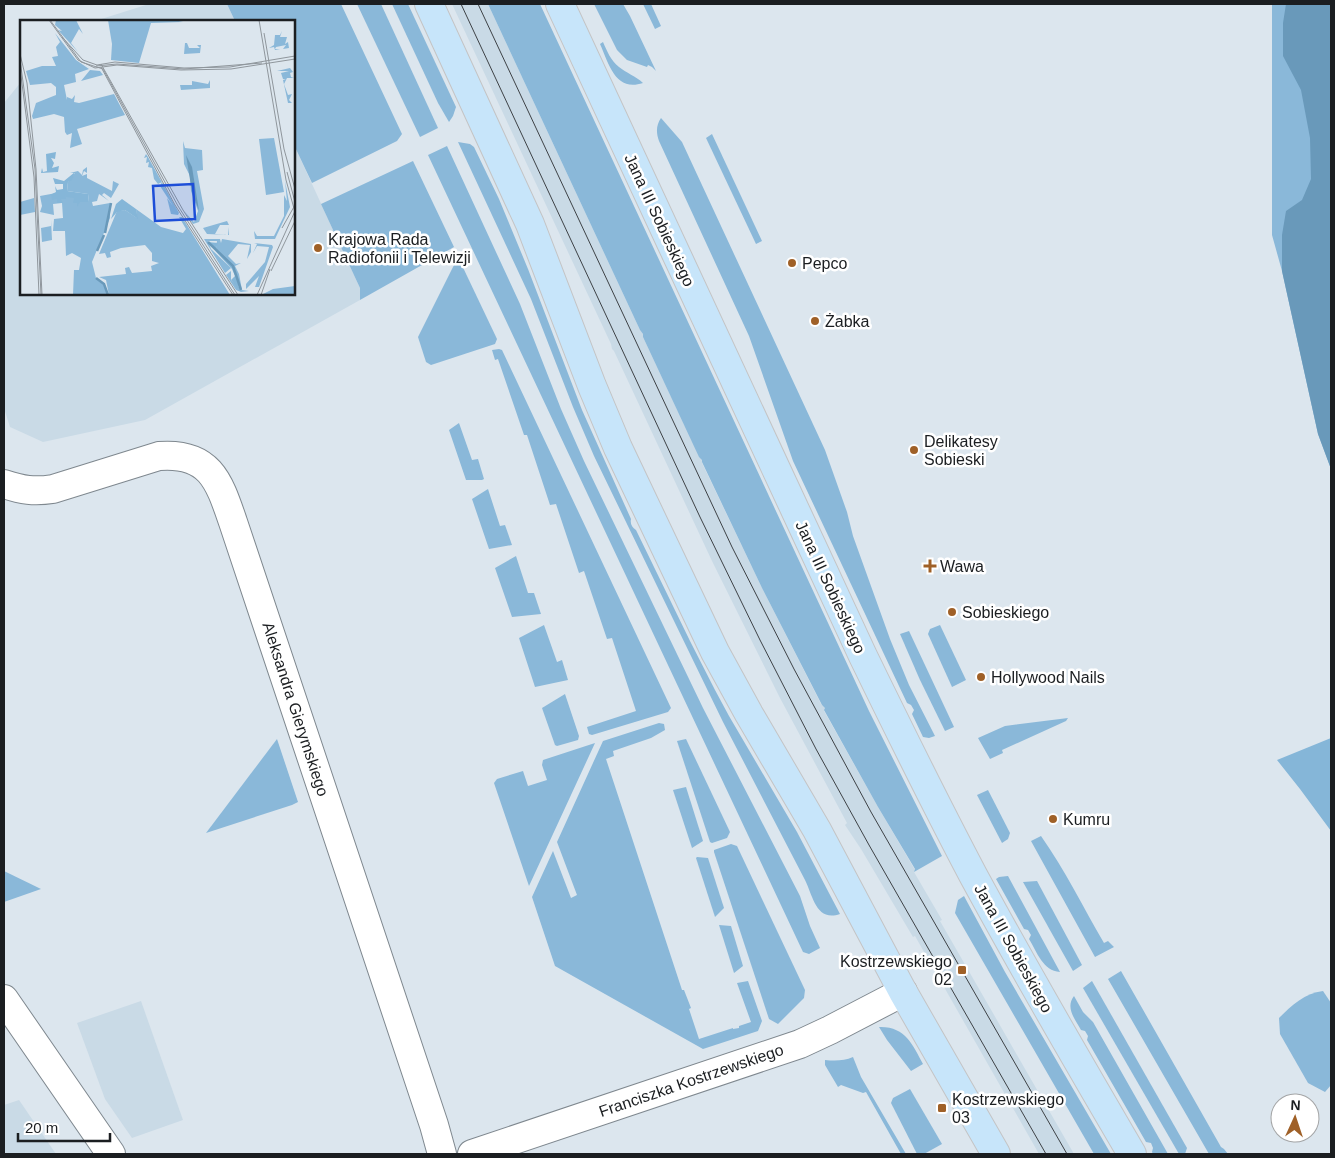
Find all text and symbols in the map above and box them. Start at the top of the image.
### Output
inset map [20,20,295,295]
street label: Jana III Sobieskiego [621,151,698,289]
place label: Krajowa Rada Radiofonii i Telewizji [328,231,471,266]
marker: Krajowa Rada Radiofonii i Telewizji [312,242,324,254]
place label: Pepco [802,255,847,272]
marker: Pepco [786,257,798,269]
place label: Żabka [825,312,870,330]
marker: Żabka [809,315,821,327]
place label: Delikatesy Sobieski [924,433,998,468]
marker: Delikatesy Sobieski [908,444,920,456]
street label: Jana III Sobieskiego [792,518,869,656]
place label: Wawa [940,558,984,575]
marker: Wawa [924,560,936,572]
place label: Sobieskiego [962,604,1049,621]
marker: Sobieskiego [946,606,958,618]
street label: Aleksandra Gierymskiego [259,620,332,799]
place label: Hollywood Nails [991,669,1105,686]
marker: Hollywood Nails [975,671,987,683]
place label: Kumru [1063,811,1110,828]
marker: Kumru [1047,813,1059,825]
street label: Jana III Sobieskiego [971,881,1056,1015]
place label: Kostrzewskiego 02 [840,953,952,988]
marker: Kostrzewskiego 02 [956,964,968,976]
street label: Franciszka Kostrzewskiego [597,1041,786,1120]
place label: Kostrzewskiego 03 [952,1091,1064,1126]
north arrow [1270,1093,1320,1143]
text: N [1290,1097,1301,1113]
marker: Kostrzewskiego 03 [936,1102,948,1114]
scale bar [18,1110,110,1142]
text: 20 m [25,1119,58,1136]

